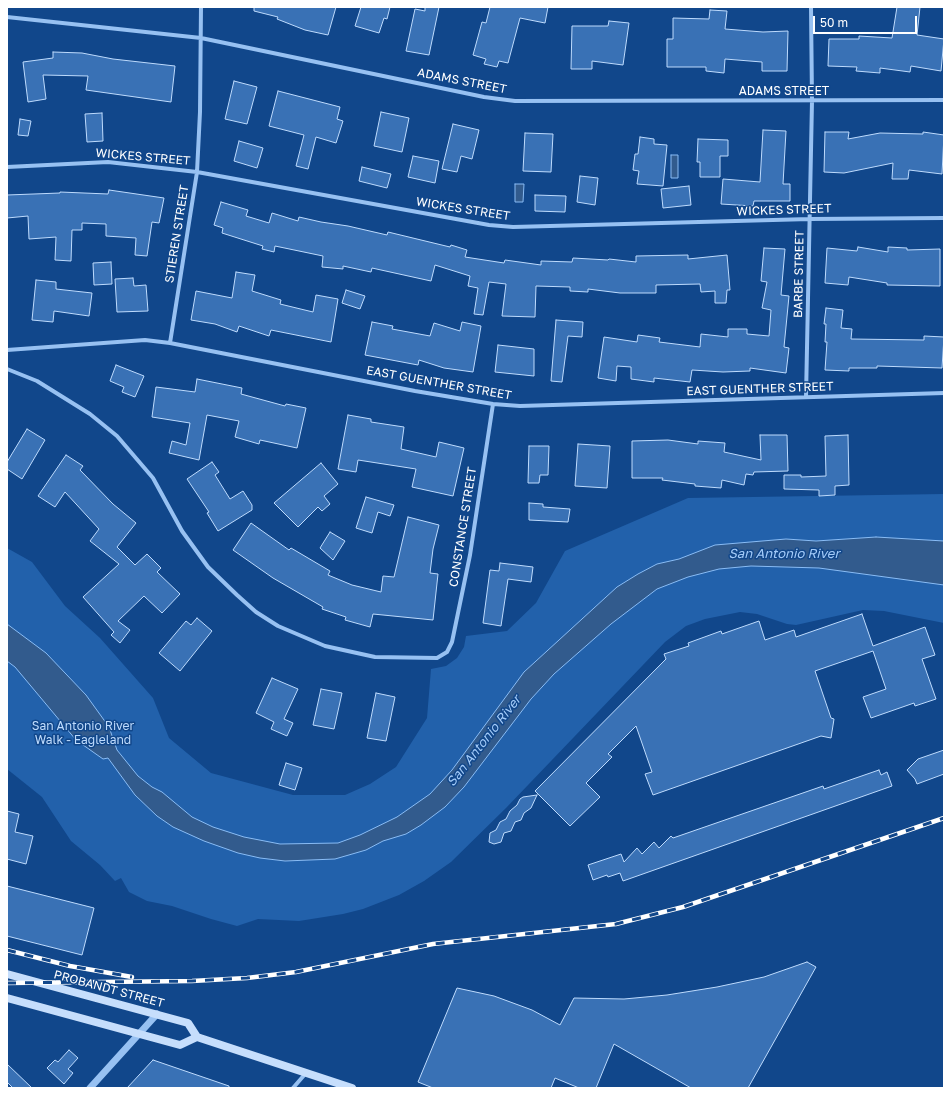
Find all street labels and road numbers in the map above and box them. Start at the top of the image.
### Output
street label: ADAMS STREET [416,65,508,97]
street label: ADAMS STREET [739,84,829,98]
street label: WICKES STREET [95,146,191,168]
street label: STIEREN STREET [162,184,192,284]
street label: WICKES STREET [415,194,511,224]
street label: WICKES STREET [736,201,832,219]
street label: BARBE STREET [791,230,807,318]
street label: EAST GUENTHER STREET [365,363,513,403]
street label: EAST GUENTHER STREET [686,379,834,399]
street label: CONSTANCE STREET [446,466,480,588]
street label: PROBANDT STREET [52,967,166,1011]

